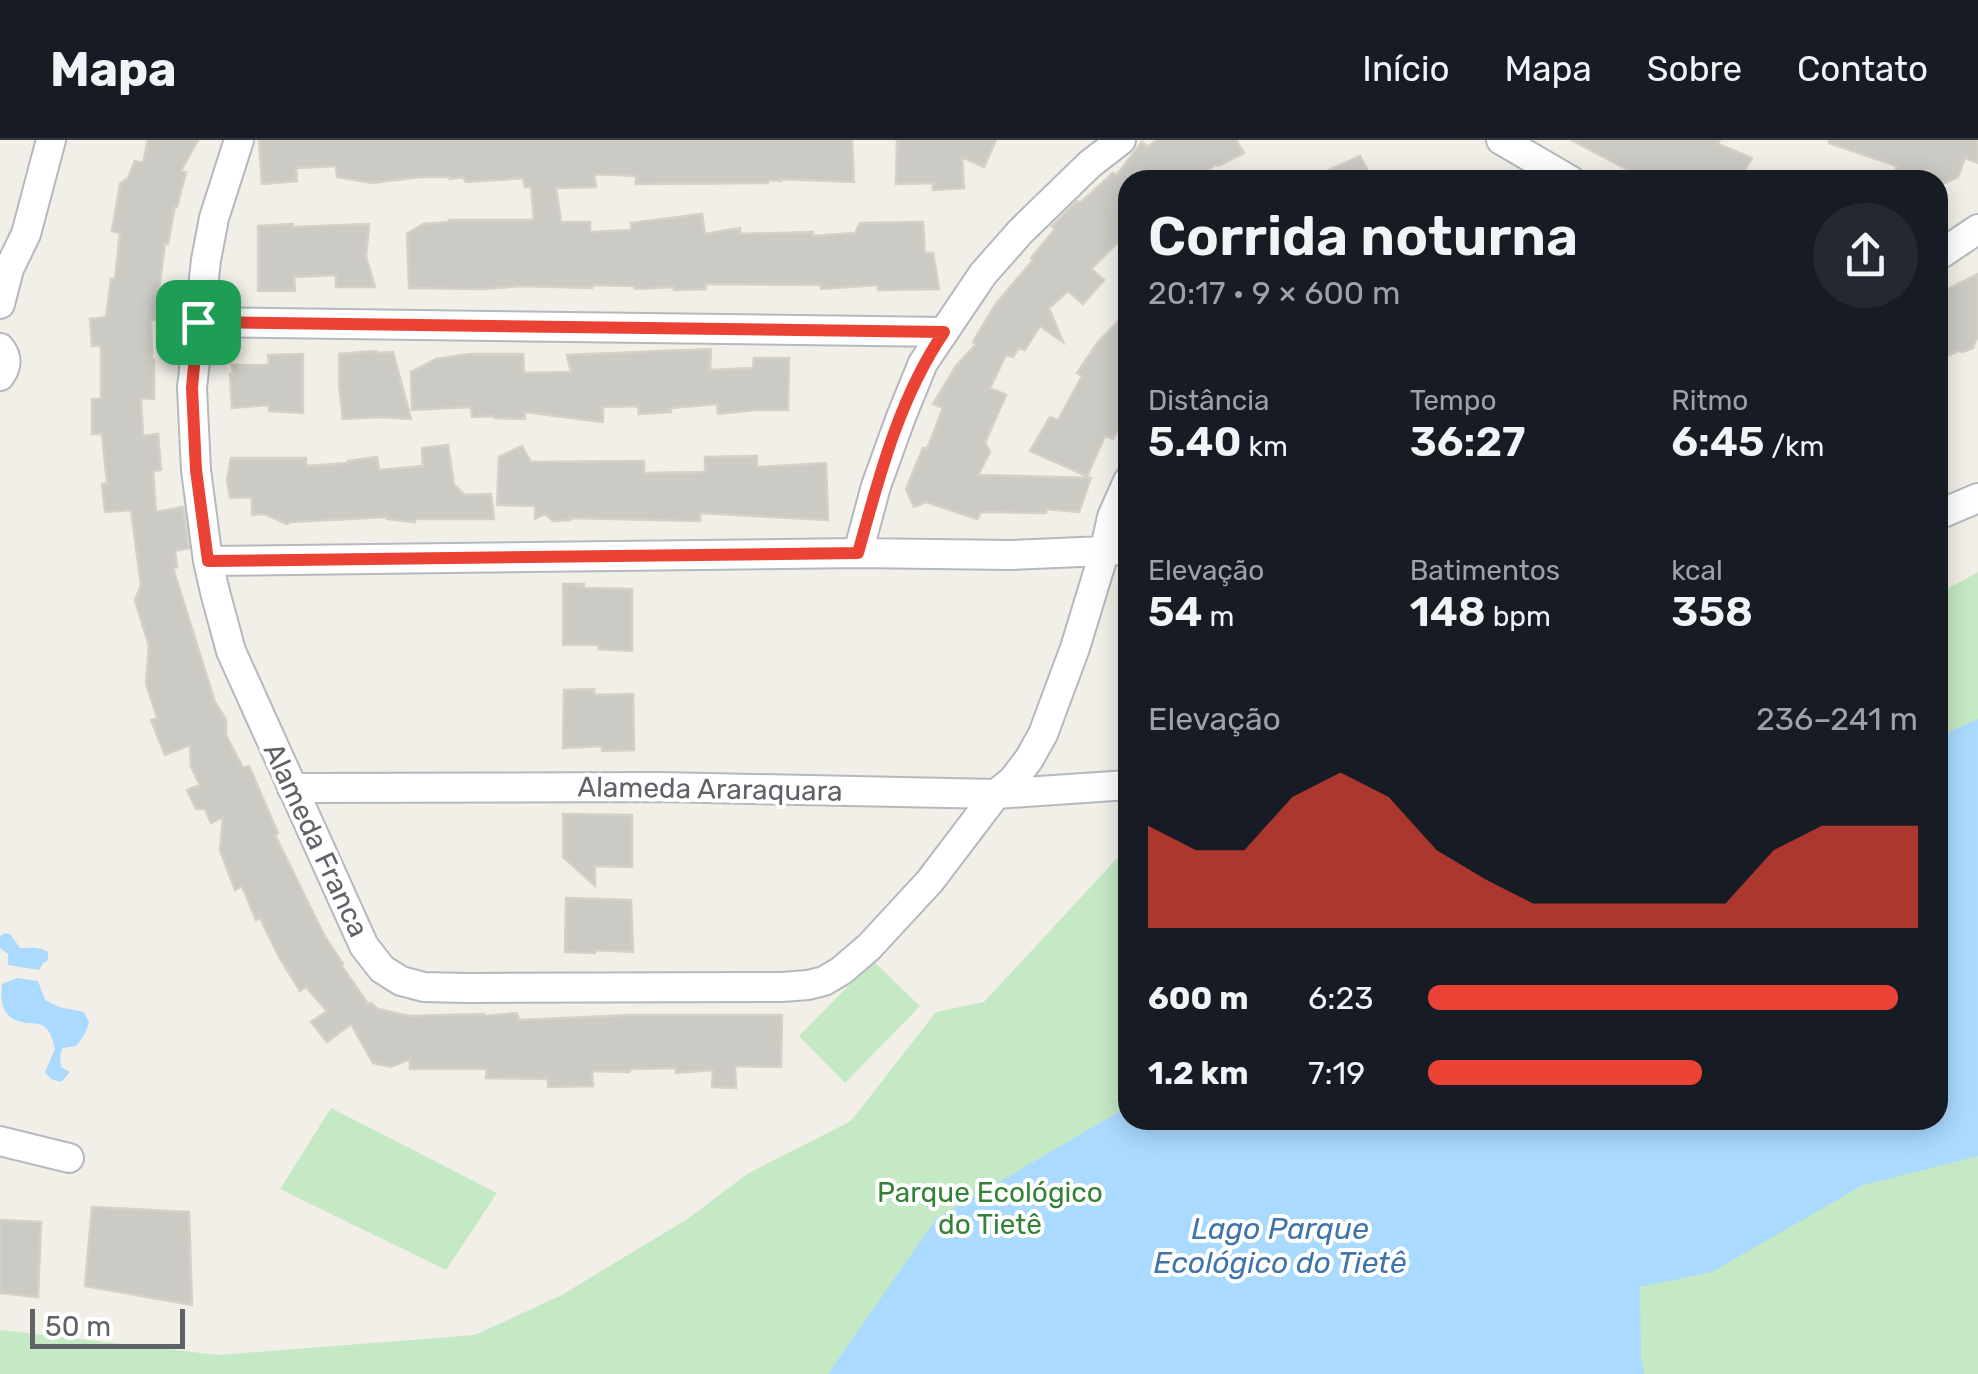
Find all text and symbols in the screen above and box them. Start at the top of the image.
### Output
text: Mapa [50,41,177,98]
text: Início [1362,48,1449,90]
text: Mapa [1504,48,1592,90]
text: Sobre [1647,48,1742,90]
text: Contato [1797,48,1928,90]
button: share [1813,203,1918,308]
text: Corrida noturna [1148,204,1578,269]
text: 20:17 · 9 × 600 m [1148,274,1400,312]
pin [156,280,241,365]
icon: arrive [171,295,226,350]
text: Distância [1148,384,1269,417]
text: Tempo [1410,384,1497,417]
text: Ritmo [1671,384,1748,417]
text: 5.40 [1148,417,1242,467]
text: 36:27 [1410,417,1525,467]
text: 6:45 [1671,417,1765,467]
text: km [1242,430,1288,463]
text: /km [1765,430,1824,463]
text: Elevação [1148,554,1264,587]
text: Batimentos [1410,554,1560,587]
text: kcal [1671,554,1723,587]
text: 54 [1148,587,1203,637]
text: 148 [1410,587,1486,637]
text: 358 [1671,587,1753,637]
text: m [1203,600,1234,633]
text: bpm [1486,600,1551,633]
text: Elevação [1148,700,1281,738]
text: 236–241 m [1756,700,1918,738]
street label: Alameda Franca [257,738,375,942]
street label: Alameda Araraquara [577,770,843,808]
text: 600 m [1148,979,1248,1017]
text: 6:23 [1308,979,1374,1017]
text: 1.2 km [1148,1054,1249,1092]
text: 7:19 [1308,1054,1365,1092]
park label: Parque Ecológico do Tietê [877,1176,1103,1241]
water label: Lago Parque Ecológico do Tietê [1154,1211,1407,1281]
scale bar [30,1304,185,1348]
text: 50 m [45,1310,111,1343]

